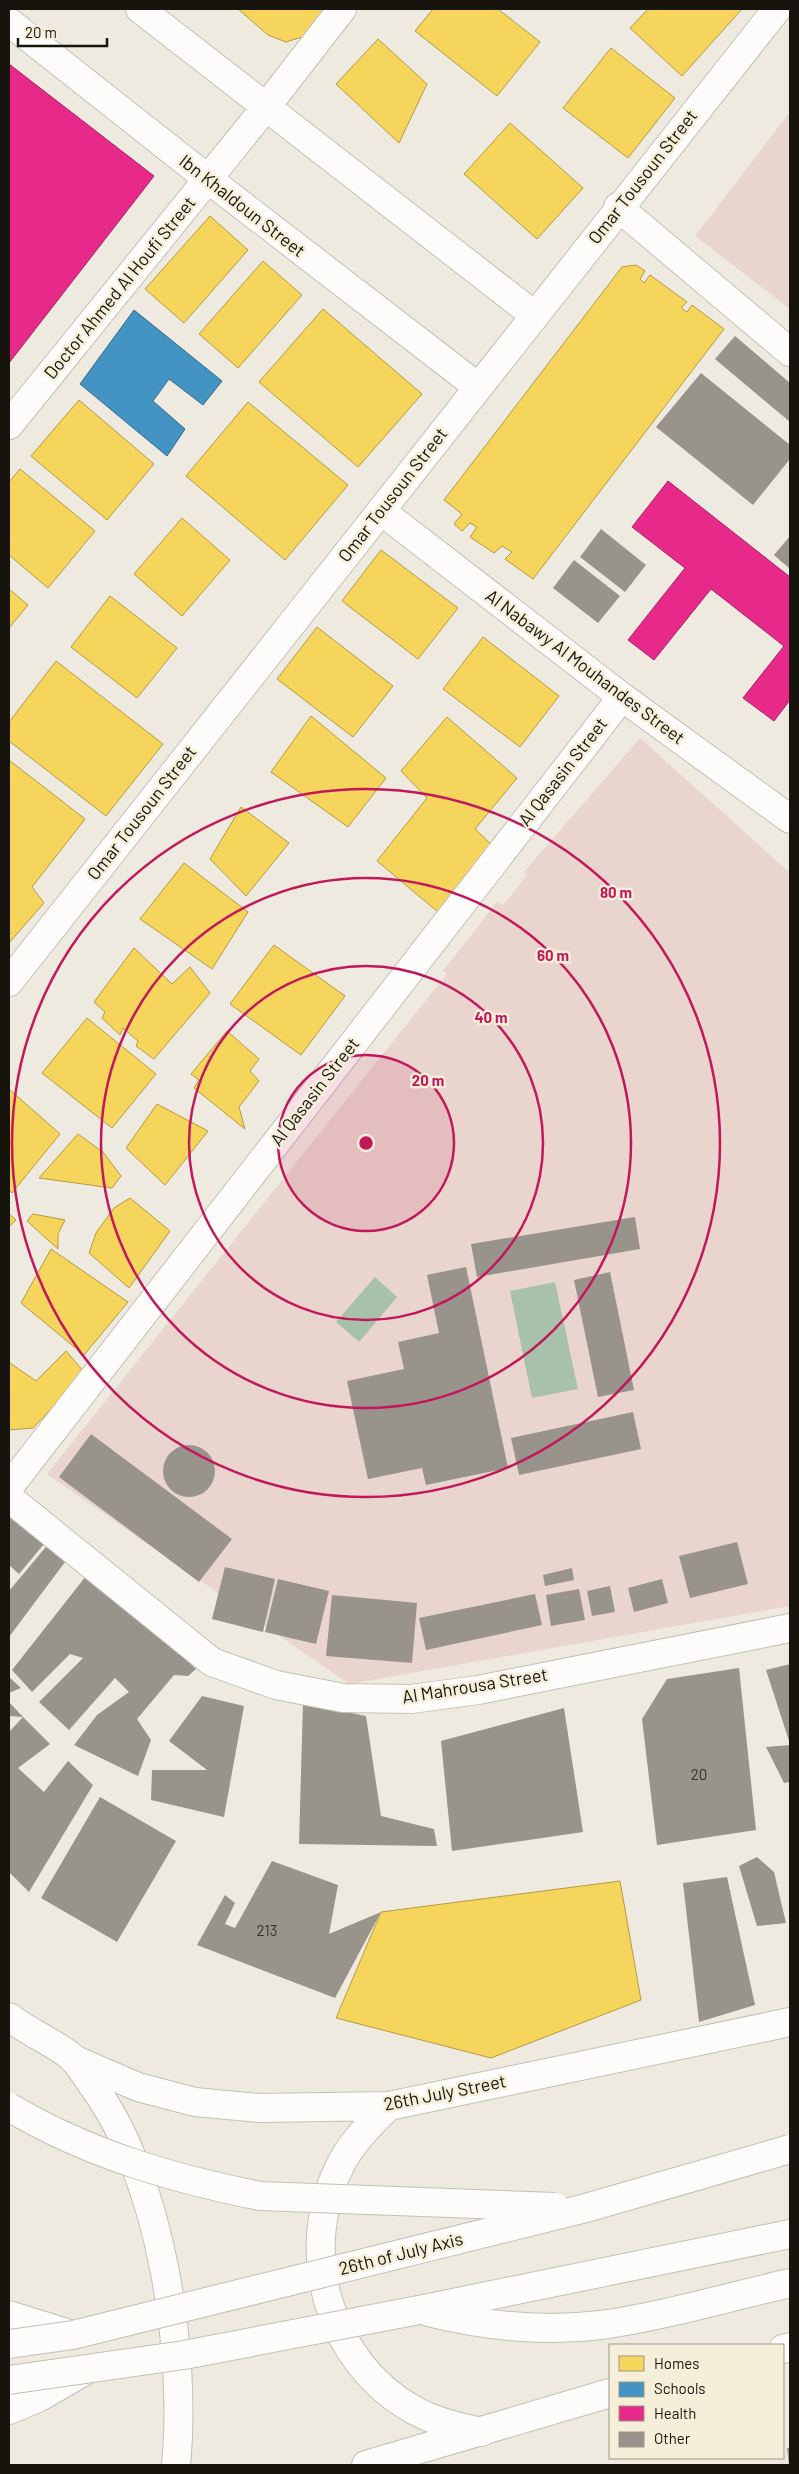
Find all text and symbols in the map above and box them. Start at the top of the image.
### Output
scale bar [18,15,106,47]
text: 20 m [25,23,57,41]
street label: Omar Tousoun Street [583,105,701,248]
street label: Ibn Khaldoun Street [175,149,310,261]
street label: Doctor Ahmed Al Houfi Street [39,192,200,383]
street label: Omar Tousoun Street [333,423,451,566]
street label: Al Nabawy Al Mouhandes Street [482,584,690,748]
street label: Al Qasasin Street [513,713,611,830]
street label: Omar Tousoun Street [82,741,200,884]
text: 80 m [600,883,632,901]
text: 60 m [537,946,569,964]
text: 40 m [474,1008,508,1026]
street label: Al Qasasin Street [265,1033,363,1150]
text: 20 m [412,1071,444,1089]
centre of rings [357,1134,375,1152]
street label: Al Mahrousa Street [401,1663,549,1707]
house number: 20 [691,1765,707,1783]
house number: 213 [257,1921,277,1939]
street label: 26th July Street [382,2069,508,2115]
street label: 26th of July Axis [336,2227,465,2279]
legend [609,2344,784,2459]
text: Homes [654,2354,699,2372]
text: Schools [654,2379,706,2397]
text: Health [654,2404,696,2422]
text: Other [654,2429,691,2447]

